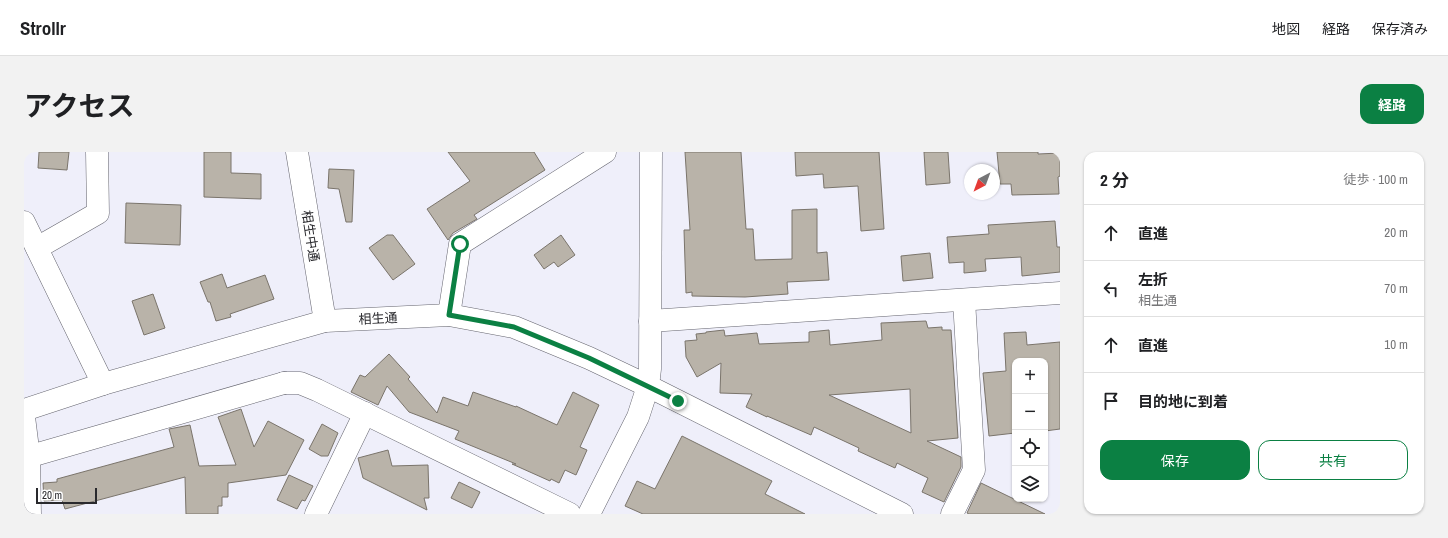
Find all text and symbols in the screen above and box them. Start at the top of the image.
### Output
text: Strollr [20,15,66,41]
text: 地図 [1272,20,1300,38]
text: 経路 [1322,20,1350,38]
text: 保存済み [1372,20,1428,38]
button: 経路 [1360,84,1424,124]
text: アクセス [24,87,135,125]
north arrow [964,164,1000,200]
text: 2 分 [1100,168,1129,191]
text: 徒歩 · 100 m [1343,171,1408,188]
street label: 相生中通 [298,209,323,263]
icon: ahead [1100,222,1122,244]
text: 直進 [1138,223,1168,244]
text: 20 m [1384,224,1408,241]
route start [451,235,469,253]
text: 左折 [1138,269,1168,290]
icon: left [1100,278,1122,300]
text: 70 m [1384,280,1408,297]
text: 相生通 [1138,292,1177,309]
street label: 相生通 [358,309,398,328]
icon: ahead [1100,334,1122,356]
text: 直進 [1138,335,1168,356]
text: 10 m [1384,336,1408,353]
map controls [1012,358,1048,502]
button: + [1012,358,1048,394]
icon: arrive [1100,390,1122,412]
text: 目的地に到着 [1138,391,1228,412]
route end [669,392,687,410]
button: − [1012,394,1048,430]
button: locate [1012,430,1048,466]
button: 保存 [1100,440,1250,480]
button: 共有 [1258,440,1408,480]
button: layers [1012,466,1048,502]
scale bar [36,486,97,505]
text: 20 m [42,488,62,502]

